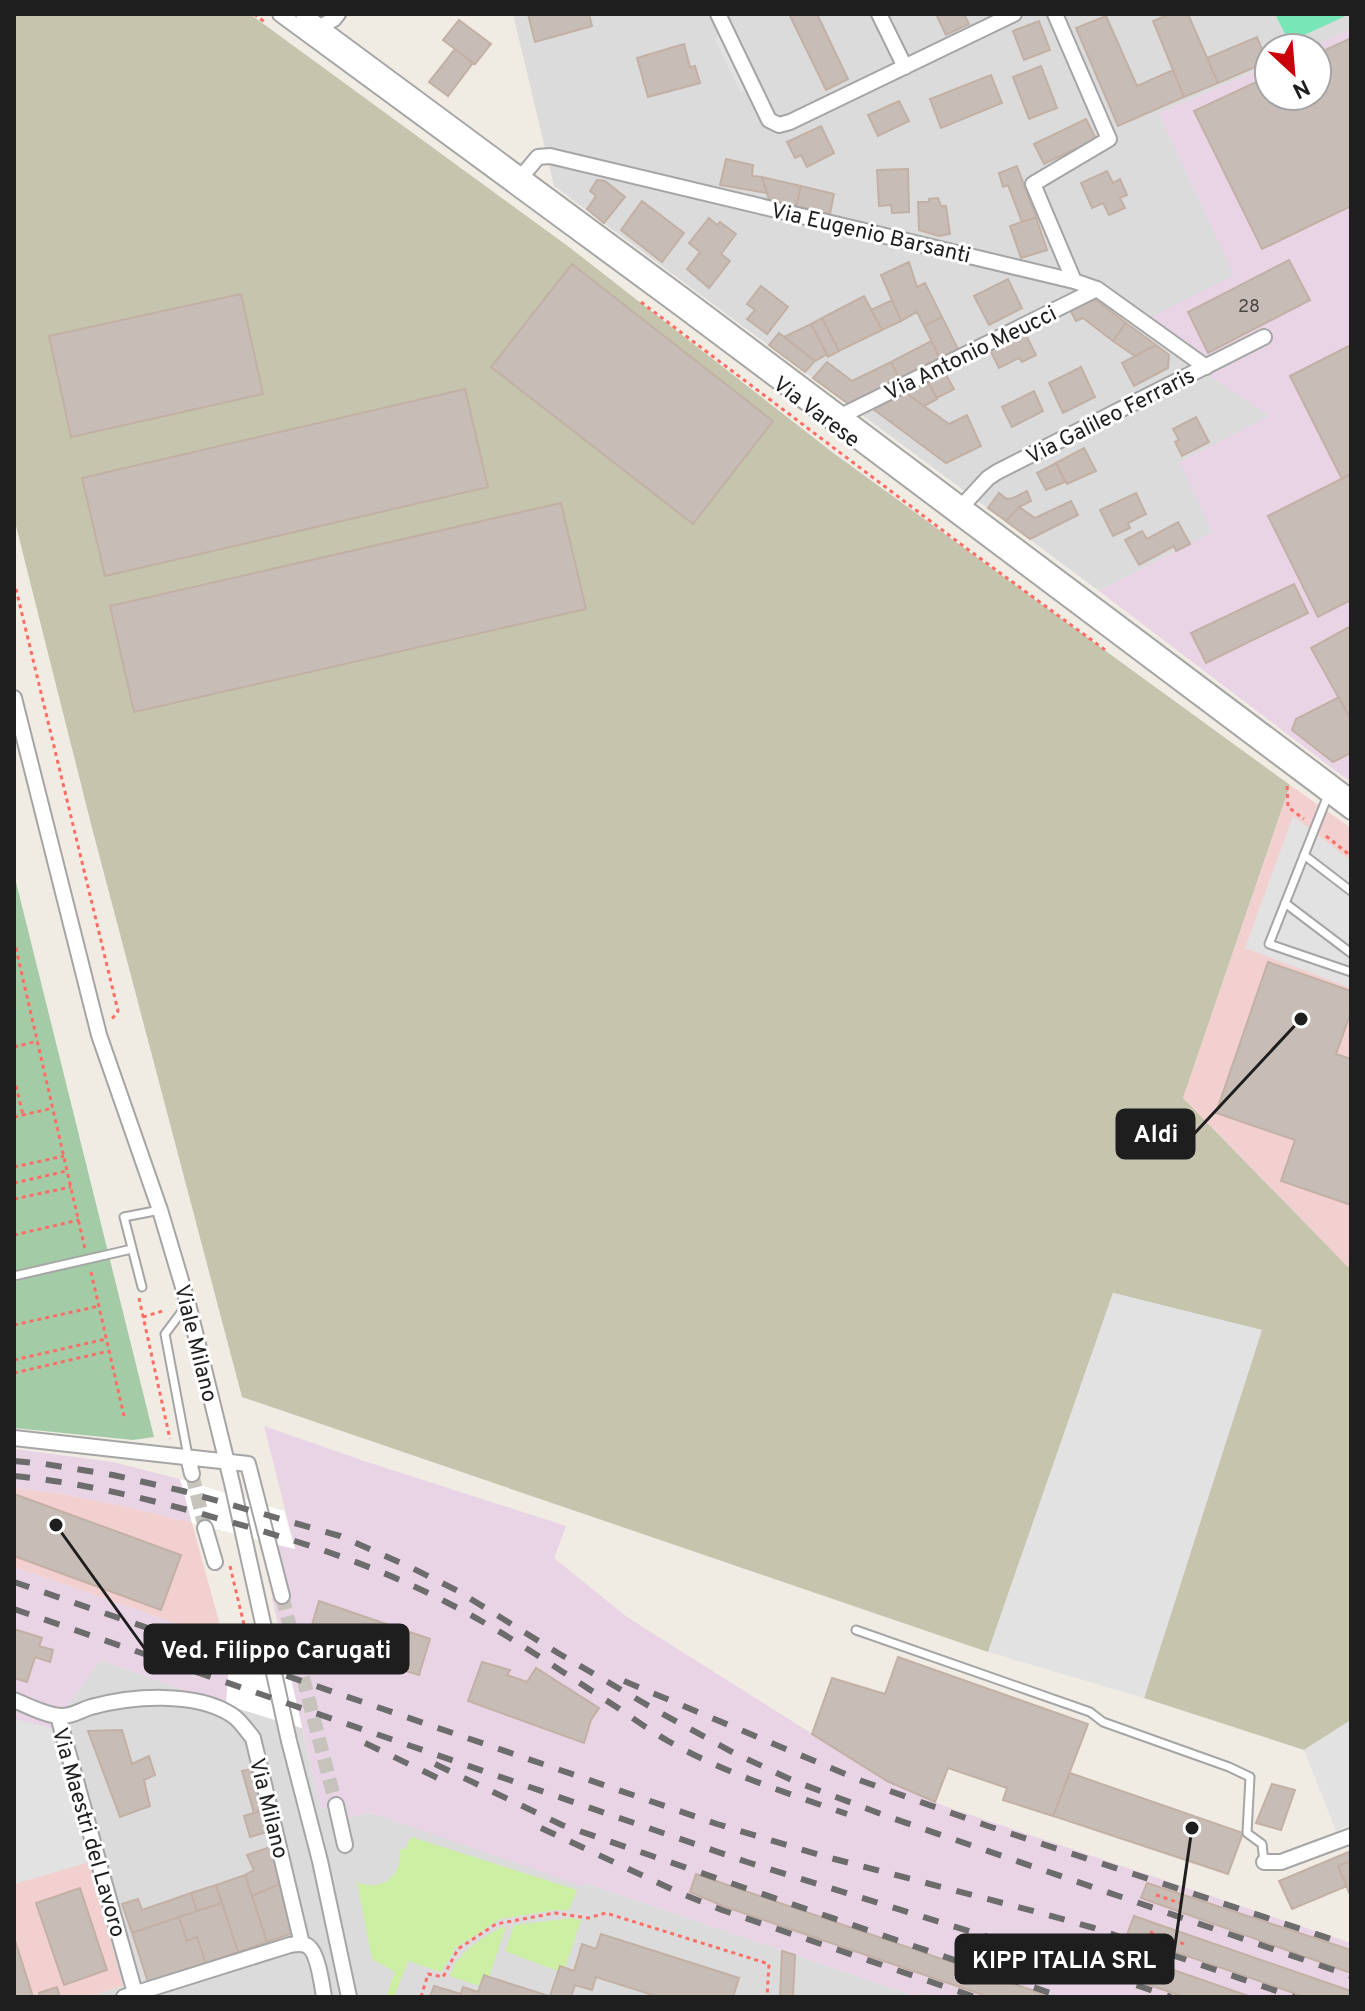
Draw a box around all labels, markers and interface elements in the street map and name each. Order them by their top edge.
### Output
north arrow [1253,32,1333,112]
text: N [1288,72,1314,103]
street label: Via Eugenio Barsanti [768,198,973,271]
house number: 28 [1238,296,1260,319]
street label: Via Antonio Meucci [881,301,1062,408]
street label: Via Galileo Ferraris [1022,363,1200,471]
street label: Via Varese [767,372,864,454]
callout: Aldi [1117,1110,1194,1158]
text: Aldi [1134,1121,1178,1151]
street label: Viale Milano [167,1282,222,1405]
callout: Ved. Filippo Carugati [145,1625,408,1673]
text: Ved. Filippo Carugati [161,1637,391,1667]
street label: Via Maestri del Lavoro [45,1725,130,1940]
street label: Via Milano [242,1756,293,1862]
callout: KIPP ITALIA SRL [956,1935,1173,1983]
text: KIPP ITALIA SRL [972,1947,1156,1977]

